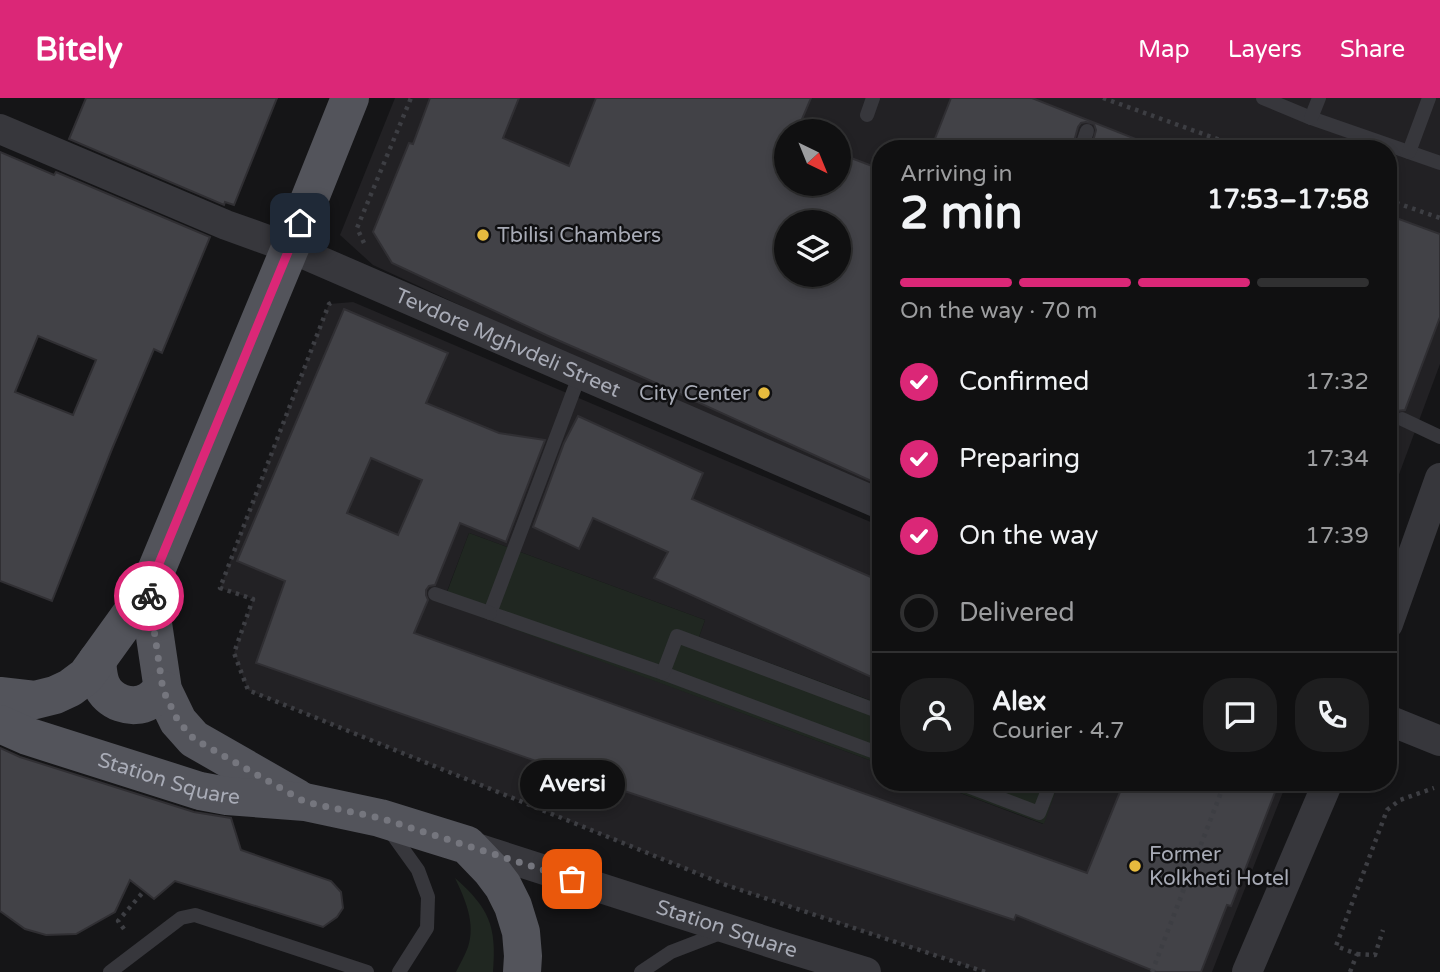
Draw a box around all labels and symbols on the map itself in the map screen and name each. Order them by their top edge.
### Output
north arrow [774,119,850,196]
pin [270,193,330,253]
place label: Tbilisi Chambers [497,223,661,248]
marker: Tbilisi Chambers [475,227,491,243]
street label: Tevdore Mghvdeli Street [391,283,624,402]
place label: City Center [639,381,750,406]
marker: City Center [756,385,772,401]
courier [114,561,184,631]
street label: Station Square [95,747,241,809]
callout: Aversi [520,760,624,809]
place label: Former Kolkheti Hotel [1149,842,1289,891]
pin [542,849,602,909]
marker: Former Kolkheti Hotel [1127,858,1143,874]
street label: Station Square [653,894,801,963]

